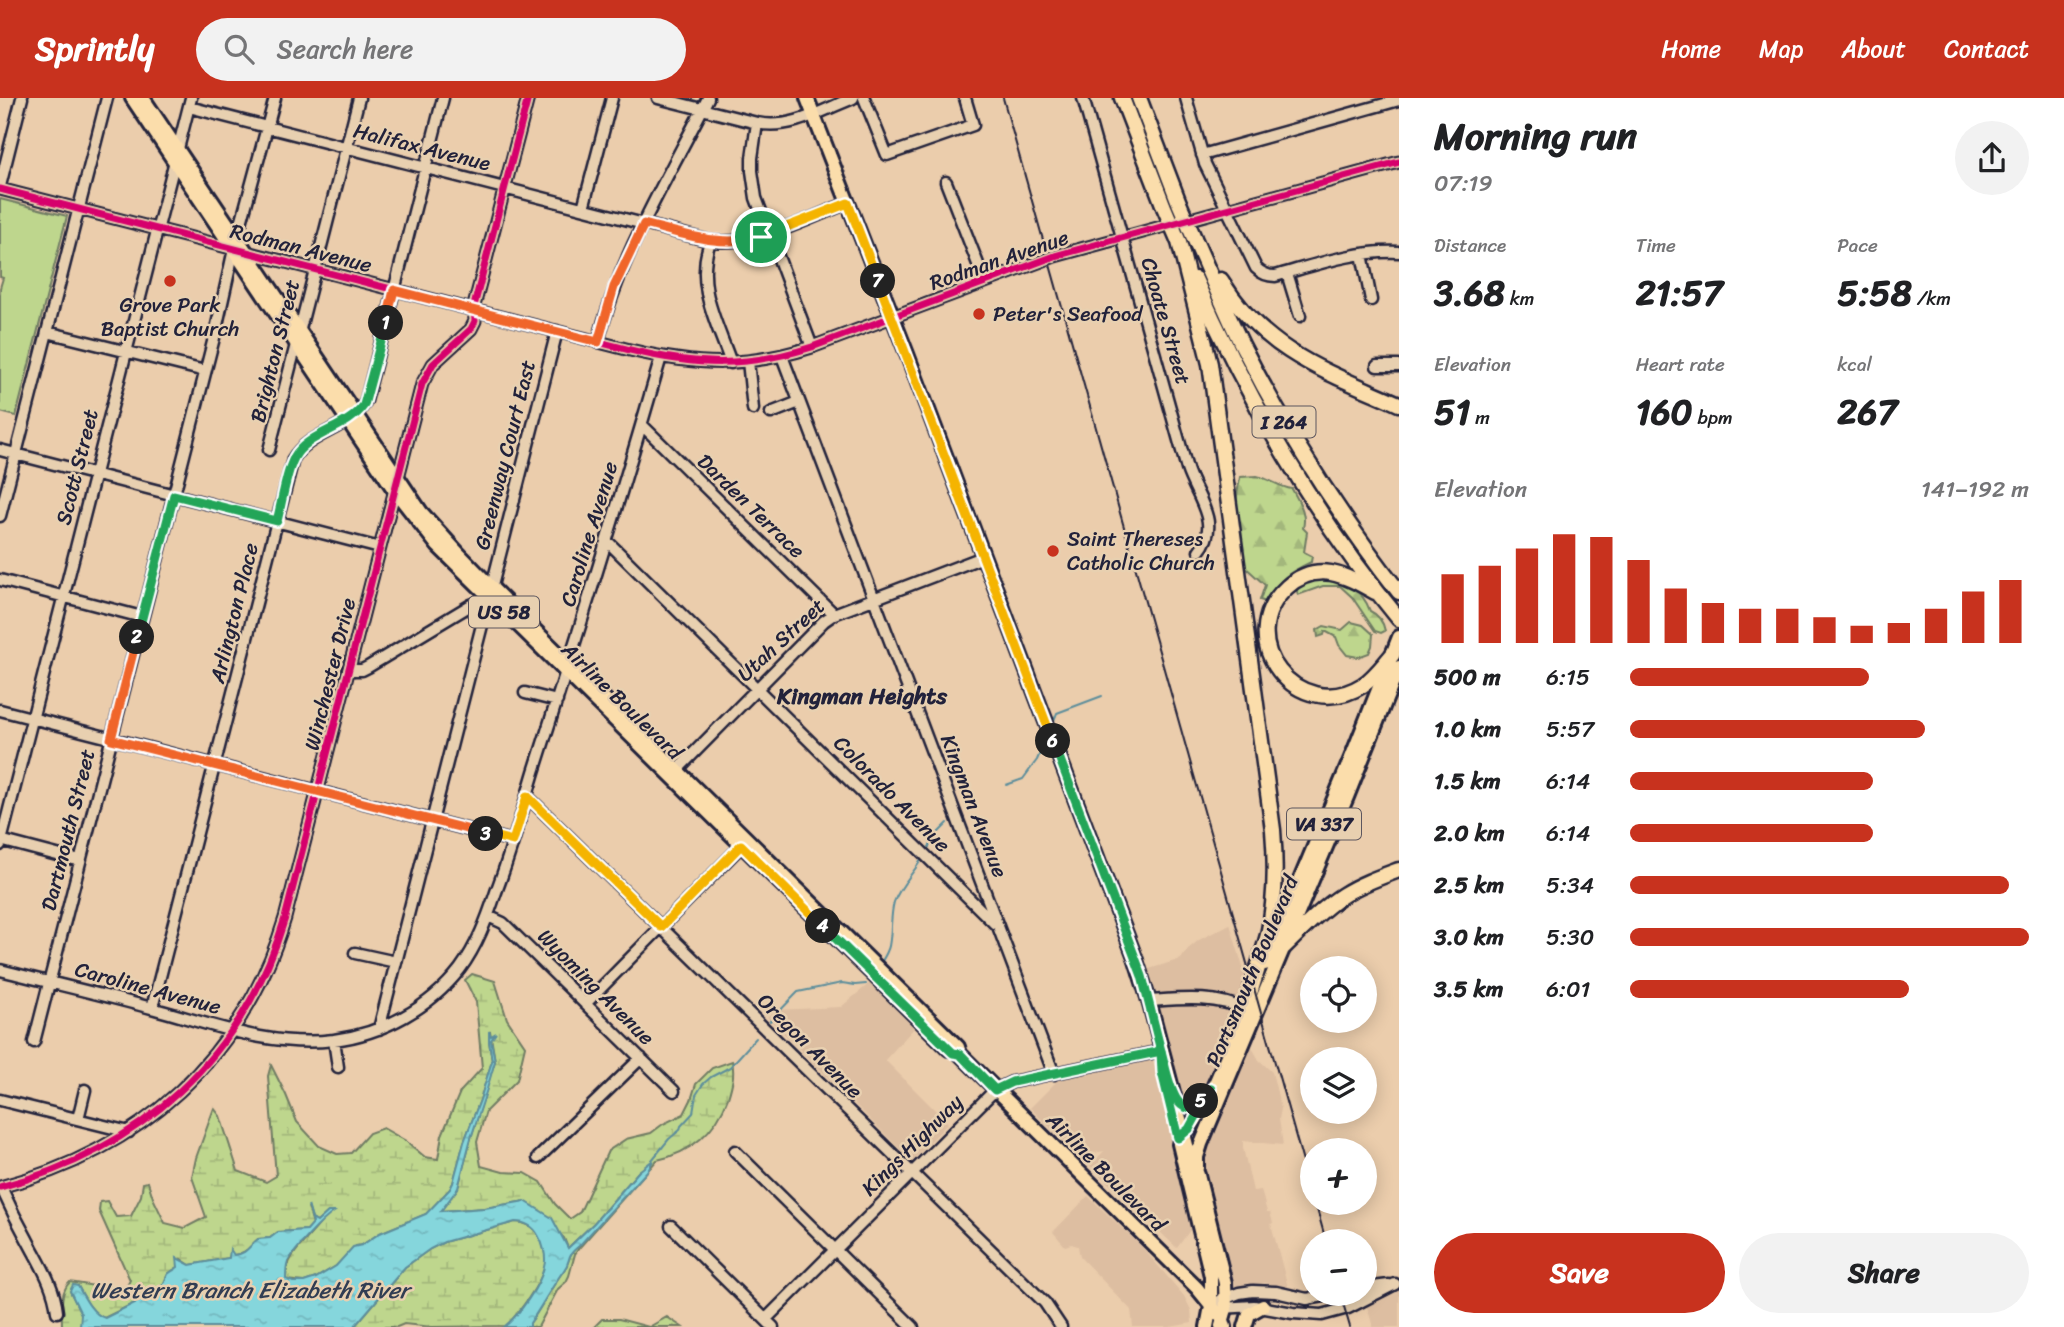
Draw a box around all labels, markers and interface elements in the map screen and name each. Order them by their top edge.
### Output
search box [196,18,686,81]
text: Sprintly [35,20,154,78]
text: Search here [276,26,413,72]
text: Home [1661,28,1721,70]
text: Map [1759,28,1803,70]
text: About [1841,28,1906,70]
text: Contact [1944,28,2029,70]
icon: search [220,30,258,68]
text: Morning run [1434,103,1637,170]
street label: Halifax Avenue [349,112,495,182]
button: share [1955,121,2029,195]
text: 07:19 [1434,163,1493,204]
pin [731,207,791,267]
street label: Rodman Avenue [226,212,376,284]
icon: arrive [742,218,780,256]
street label: Rodman Avenue [924,218,1074,302]
text: Distance [1434,229,1506,262]
text: Time [1636,229,1676,262]
text: Pace [1837,229,1878,262]
street label: Choate Street [1130,253,1202,389]
text: 3.68 [1434,262,1505,324]
text: 21:57 [1636,262,1723,324]
text: 5:58 [1837,262,1912,324]
pin: 7 [860,264,896,298]
text: 7 [872,264,883,297]
marker: Grove Park Baptist Church [162,273,178,289]
street label: Brighton Street [239,275,311,427]
text: km [1505,282,1534,315]
text: /km [1912,282,1951,315]
place label: Grove Park Baptist Church [101,286,239,348]
place label: Peter's Seafood [993,295,1144,333]
pin: 1 [368,306,404,341]
text: 1 [381,306,390,339]
marker: Peter's Seafood [971,306,987,322]
text: Elevation [1434,348,1511,381]
text: Heart rate [1636,348,1725,381]
text: kcal [1837,348,1872,381]
street label: Greenway Court East [463,356,547,554]
text: 51 [1434,381,1470,443]
text: 160 [1636,381,1693,443]
text: 267 [1837,381,1897,443]
text: m [1470,401,1490,434]
text: bpm [1693,401,1733,434]
street label: Scott Street [44,405,110,529]
road number: I 264 [1252,406,1316,438]
street label: Darden Terrace [688,444,814,568]
street label: Caroline Avenue [549,456,629,611]
text: Elevation [1434,469,1527,510]
text: 141–192 m [1921,469,2029,510]
place label: Saint Thereses Catholic Church [1067,520,1215,582]
street label: Arlington Place [198,539,270,688]
marker: Saint Thereses Catholic Church [1045,543,1061,559]
street label: Utah Street [728,588,834,692]
street label: Winchester Drive [293,593,367,754]
road number: US 58 [469,597,539,628]
pin: 2 [120,620,154,654]
text: 2 [131,620,142,653]
street label: Airline Boulevard [551,632,693,771]
text: 500 m [1434,657,1501,698]
text: 6:15 [1546,657,1590,698]
district label: Kingman Heights [776,676,947,717]
text: 1.0 km [1434,709,1501,750]
text: 5:57 [1546,709,1594,750]
pin: 6 [1036,724,1070,758]
text: 6 [1047,724,1058,757]
street label: Colorado Avenue [824,726,960,862]
street label: Kingman Avenue [929,729,1019,884]
street label: Dartmouth Street [30,745,106,915]
text: 1.5 km [1434,761,1501,802]
text: 6:14 [1546,761,1590,802]
road number: VA 337 [1287,808,1361,839]
text: 2.0 km [1434,813,1505,854]
text: 6:14 [1546,813,1590,854]
pin: 3 [468,816,504,852]
text: 3 [480,817,491,850]
text: 2.5 km [1434,865,1504,906]
text: 5:34 [1546,865,1594,906]
street label: Portsmouth Boulevard [1195,868,1310,1073]
pin: 4 [806,908,840,944]
text: 4 [817,909,828,942]
text: 3.0 km [1434,917,1504,958]
text: 5:30 [1546,917,1594,958]
street label: Wyoming Avenue [528,919,664,1055]
street label: Caroline Avenue [71,950,226,1026]
map controls [1300,956,1377,1306]
button: locate [1300,956,1377,1033]
text: 3.5 km [1434,969,1503,1010]
text: 6:01 [1546,969,1590,1010]
street label: Oregon Avenue [748,984,872,1108]
button: layers [1300,1047,1377,1124]
pin: 5 [1184,1084,1218,1118]
text: 5 [1195,1084,1206,1117]
street label: Kings Highway [852,1085,972,1205]
street label: Airline Boulevard [1036,1102,1177,1243]
button: + [1300,1138,1377,1215]
button: − [1300,1229,1377,1306]
button: Save [1434,1233,1725,1313]
button: Share [1739,1233,2029,1313]
water label: Western Branch Elizabeth River [91,1270,413,1311]

